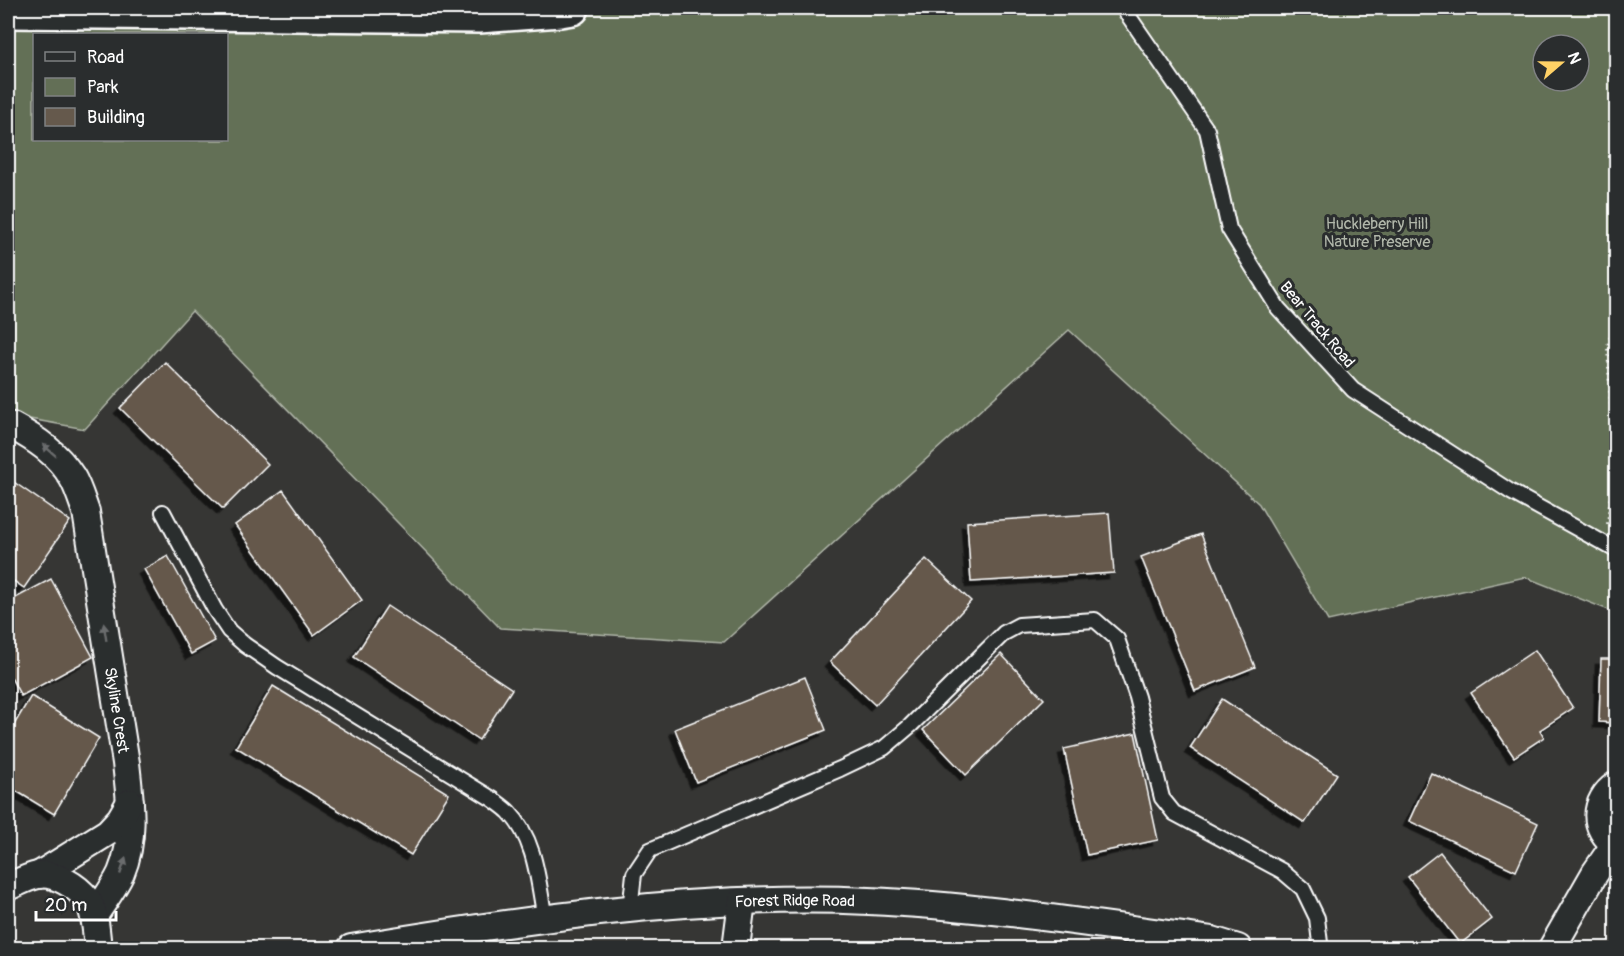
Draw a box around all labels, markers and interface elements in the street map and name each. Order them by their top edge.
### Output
legend [33,33,228,141]
north arrow [1531,33,1591,93]
text: Road [87,46,124,69]
text: N [1563,50,1585,67]
text: Park [87,76,119,99]
text: Building [87,106,145,129]
park label: Huckleberry Hill Nature Preserve [1324,214,1430,252]
street label: Bear Track Road [1275,277,1359,372]
one-way arrow [42,444,57,457]
one-way arrow [101,622,110,641]
street label: Skyline Crest [100,666,133,755]
one-way arrow [118,857,128,875]
scale bar [36,884,116,922]
street label: Forest Ridge Road [734,891,855,912]
text: 20 m [45,894,87,917]

